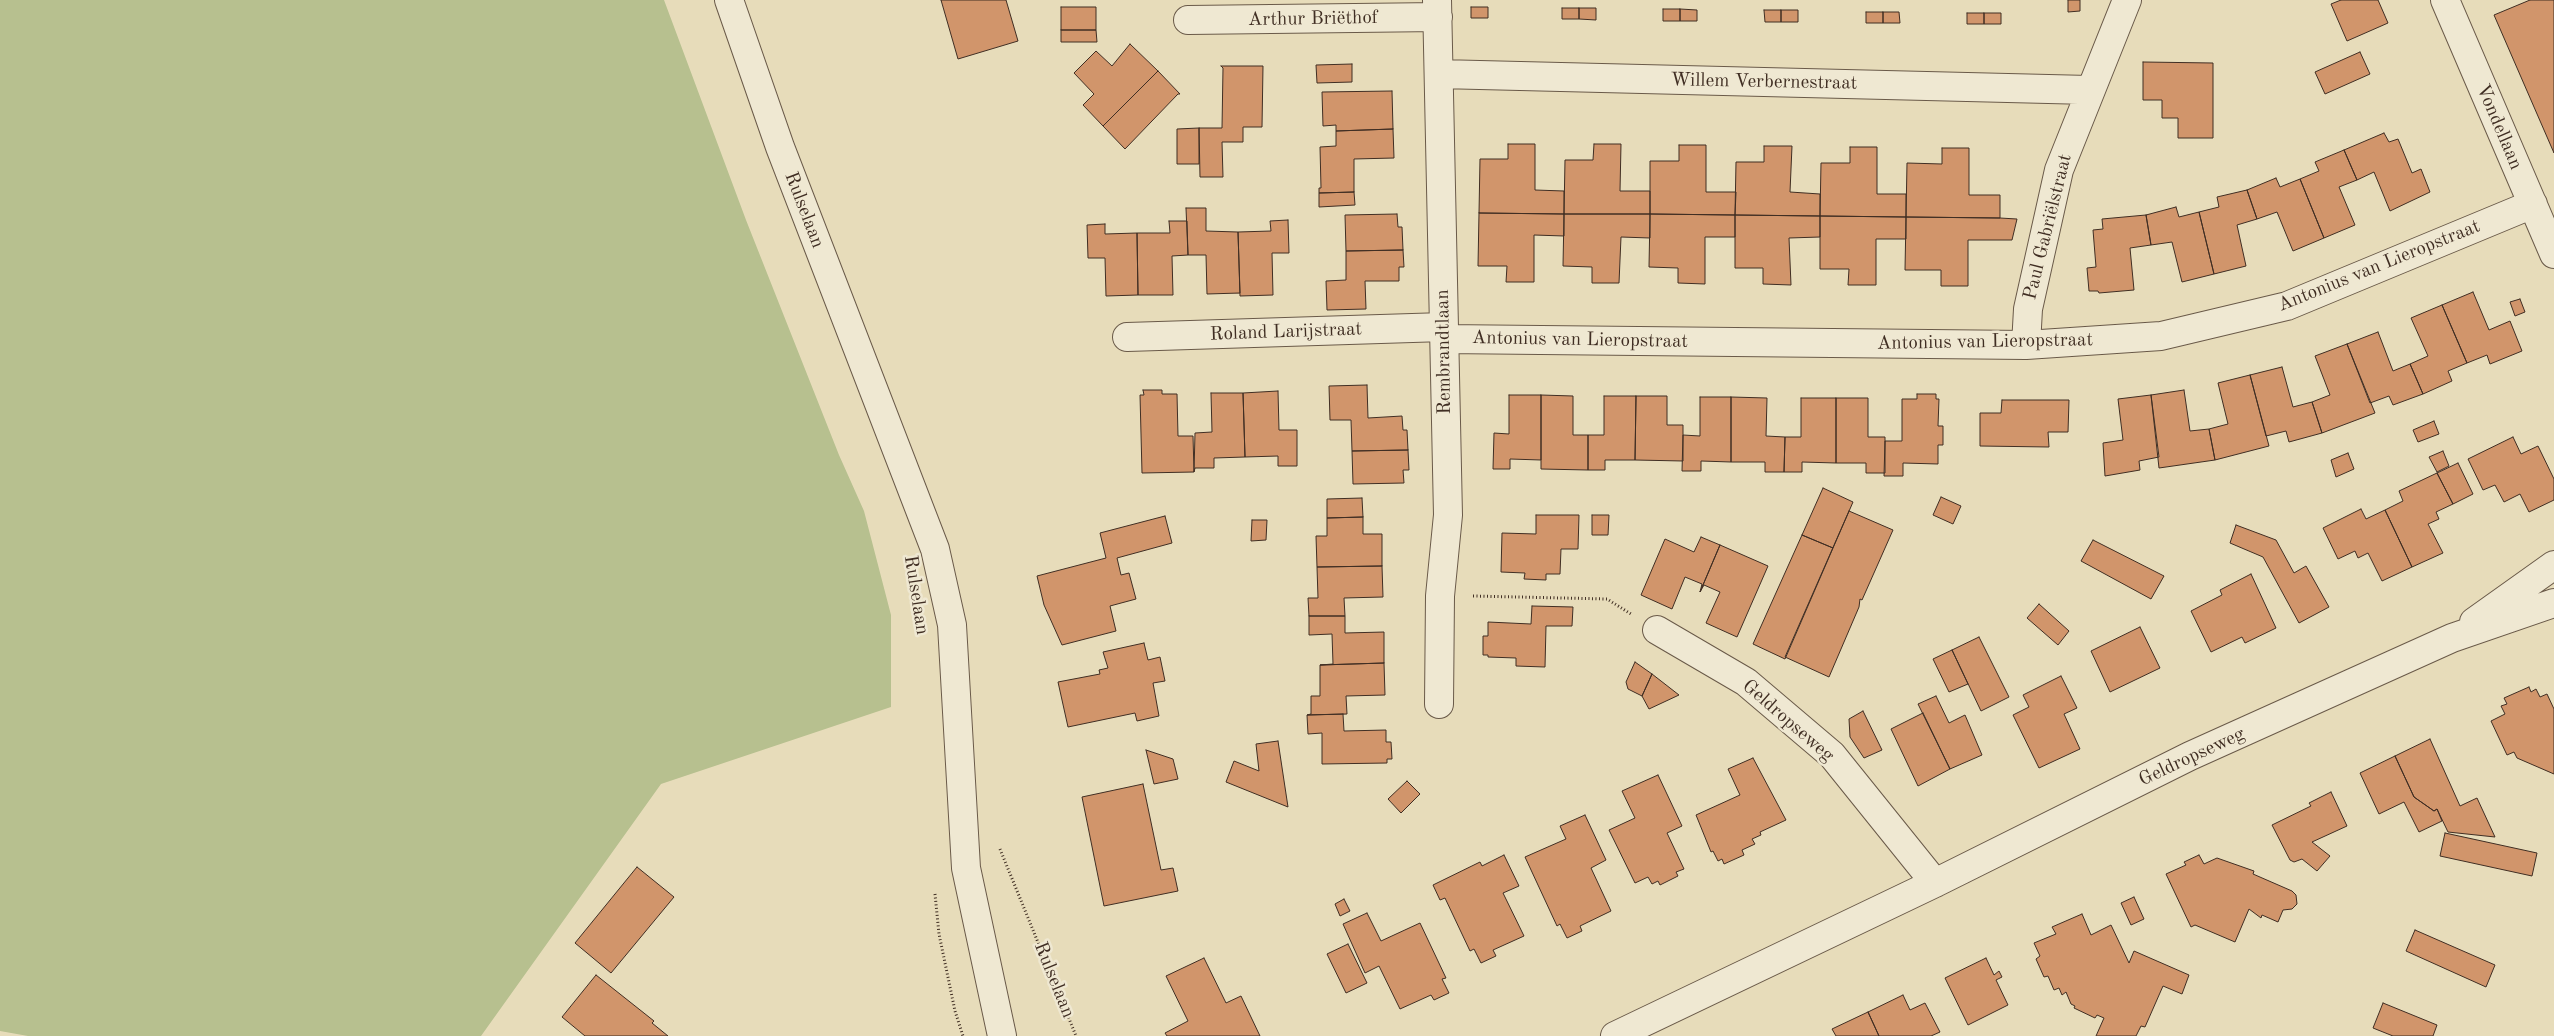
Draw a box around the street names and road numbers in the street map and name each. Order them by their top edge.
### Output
street label: Arthur Briëthof [1248,6,1378,32]
street label: Willem Verbernestraat [1670,69,1858,95]
street label: Vondellaan [2471,81,2527,173]
street label: Paul Gabriëlstraat [2019,152,2077,302]
street label: Rulselaan [779,169,829,251]
street label: Antonius van Lieropstraat [2275,215,2483,317]
street label: Rembrandtlaan [1432,289,1456,415]
street label: Roland Larijstraat [1210,318,1362,346]
street label: Antonius van Lieropstraat [1472,327,1688,353]
street label: Antonius van Lieropstraat [1877,329,2093,355]
street label: Rulselaan [898,554,934,636]
street label: Geldropseweg [1737,675,1839,767]
street label: Geldropseweg [2135,723,2249,791]
street label: Rulselaan [1028,939,1080,1021]

